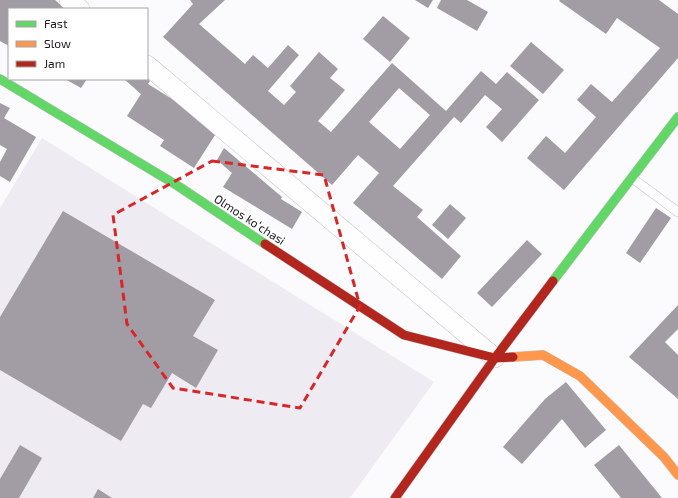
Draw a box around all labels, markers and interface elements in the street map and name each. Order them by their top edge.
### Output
legend [8,8,148,80]
text: Fast [44,16,68,30]
text: Slow [44,36,71,50]
text: Jam [44,56,65,70]
street label: Olmos koʻchasi [212,191,288,247]

